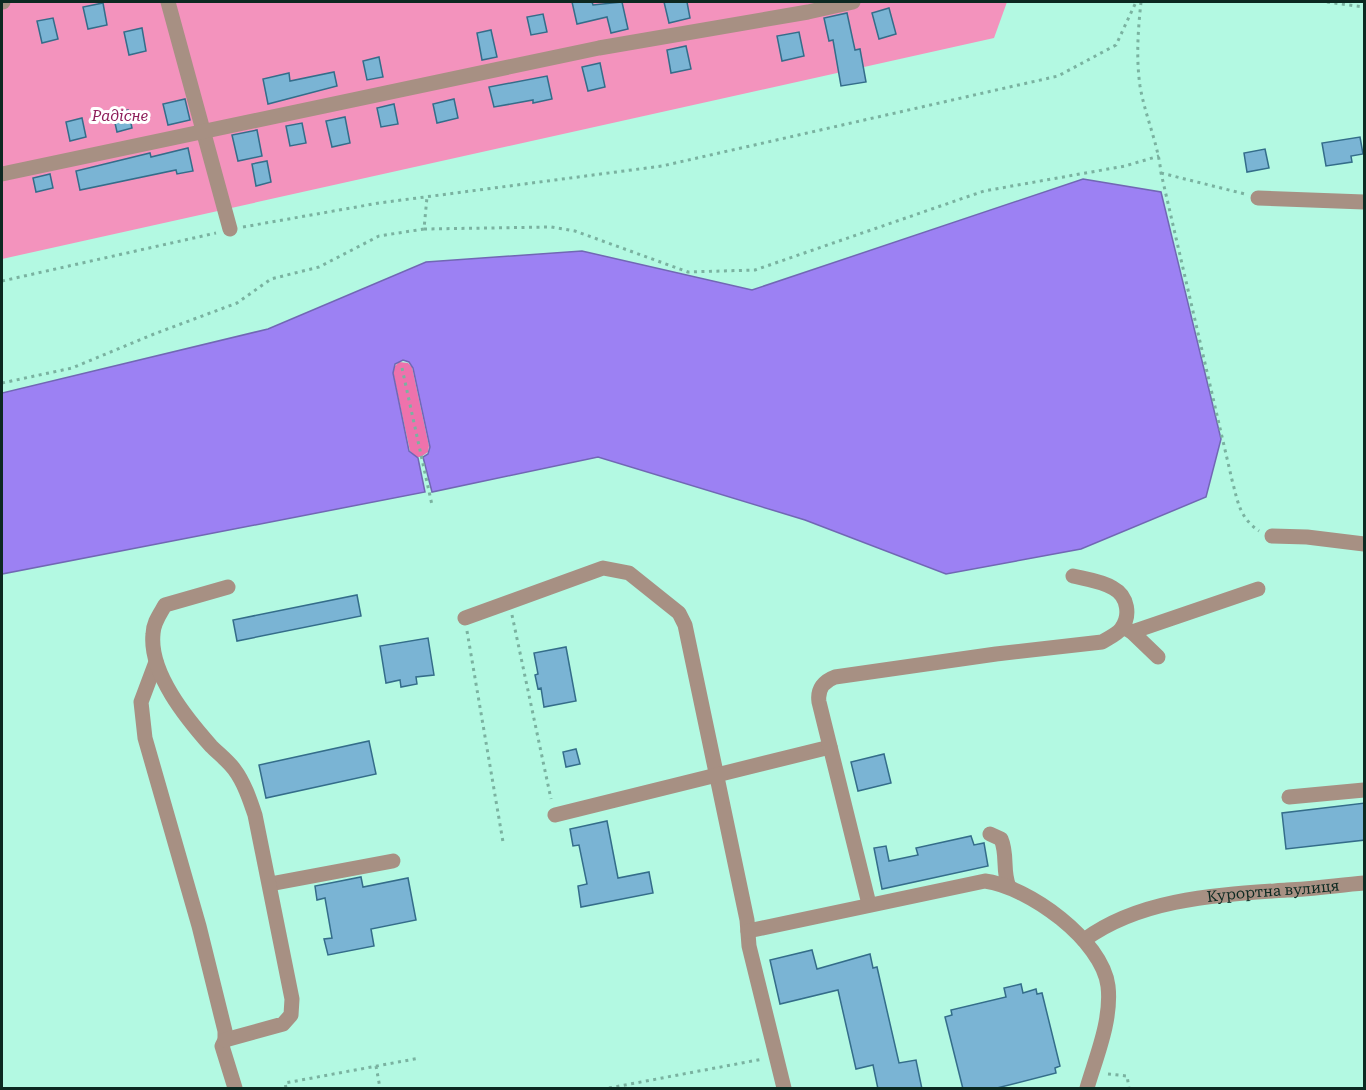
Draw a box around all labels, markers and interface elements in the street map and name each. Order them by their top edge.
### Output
park label: Радісне [91,107,149,125]
street label: Курортна вулиця [1206,876,1340,906]

